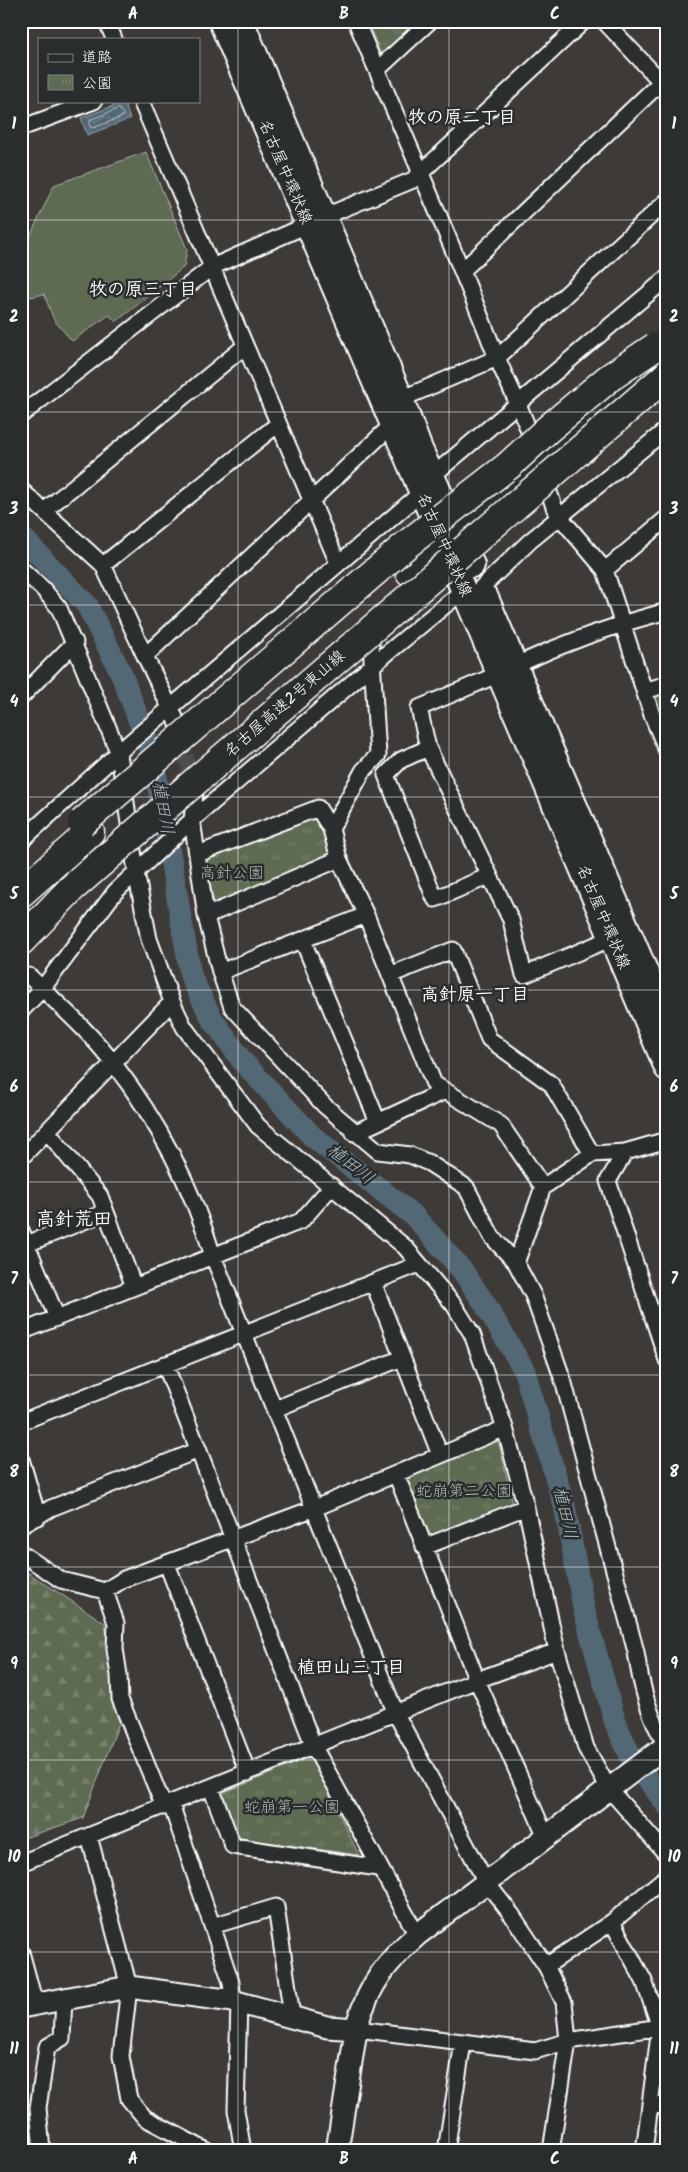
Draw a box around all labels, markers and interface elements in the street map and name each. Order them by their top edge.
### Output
text: A [128,2,138,27]
text: B [339,2,349,27]
text: C [550,2,560,27]
legend [38,38,200,102]
text: 道路 [82,46,112,70]
text: 公園 [82,72,112,96]
district label: 牧の原二丁目 [408,104,516,133]
text: 1 [12,112,17,137]
text: 1 [672,112,677,137]
street label: 名古屋中環状線 [252,116,318,228]
district label: 牧の原三丁目 [89,276,197,305]
text: 2 [9,305,19,330]
text: 2 [669,305,679,330]
street label: 名古屋中環状線 [410,489,478,601]
text: 3 [9,497,19,522]
text: 3 [669,497,679,522]
street label: 名古屋高速2号東山線 [219,644,351,764]
text: 4 [10,690,19,715]
text: 4 [670,690,679,715]
water label: 植田川 [143,779,181,837]
park label: 高針公園 [200,861,264,886]
street label: 名古屋中環状線 [570,861,636,973]
text: 5 [9,882,20,907]
text: 5 [669,882,680,907]
district label: 高針原一丁目 [421,981,529,1010]
text: 6 [10,1075,19,1100]
text: 6 [670,1075,679,1100]
water label: 植田川 [320,1137,380,1193]
district label: 高針荒田 [36,1205,112,1235]
text: 7 [10,1267,18,1292]
text: 7 [670,1267,678,1292]
text: 8 [9,1460,19,1485]
text: 8 [669,1460,679,1485]
park label: 蛇崩第二公園 [416,1479,512,1504]
water label: 植田川 [544,1483,584,1543]
text: 9 [10,1652,18,1677]
text: 9 [670,1652,678,1677]
district label: 植田山三丁目 [297,1654,405,1683]
park label: 蛇崩第一公園 [244,1795,340,1820]
text: 10 [7,1845,21,1870]
text: 10 [667,1845,681,1870]
text: 11 [9,2037,19,2062]
text: 11 [669,2037,679,2062]
text: A [128,2147,138,2172]
text: B [339,2147,349,2172]
text: C [550,2147,560,2172]

